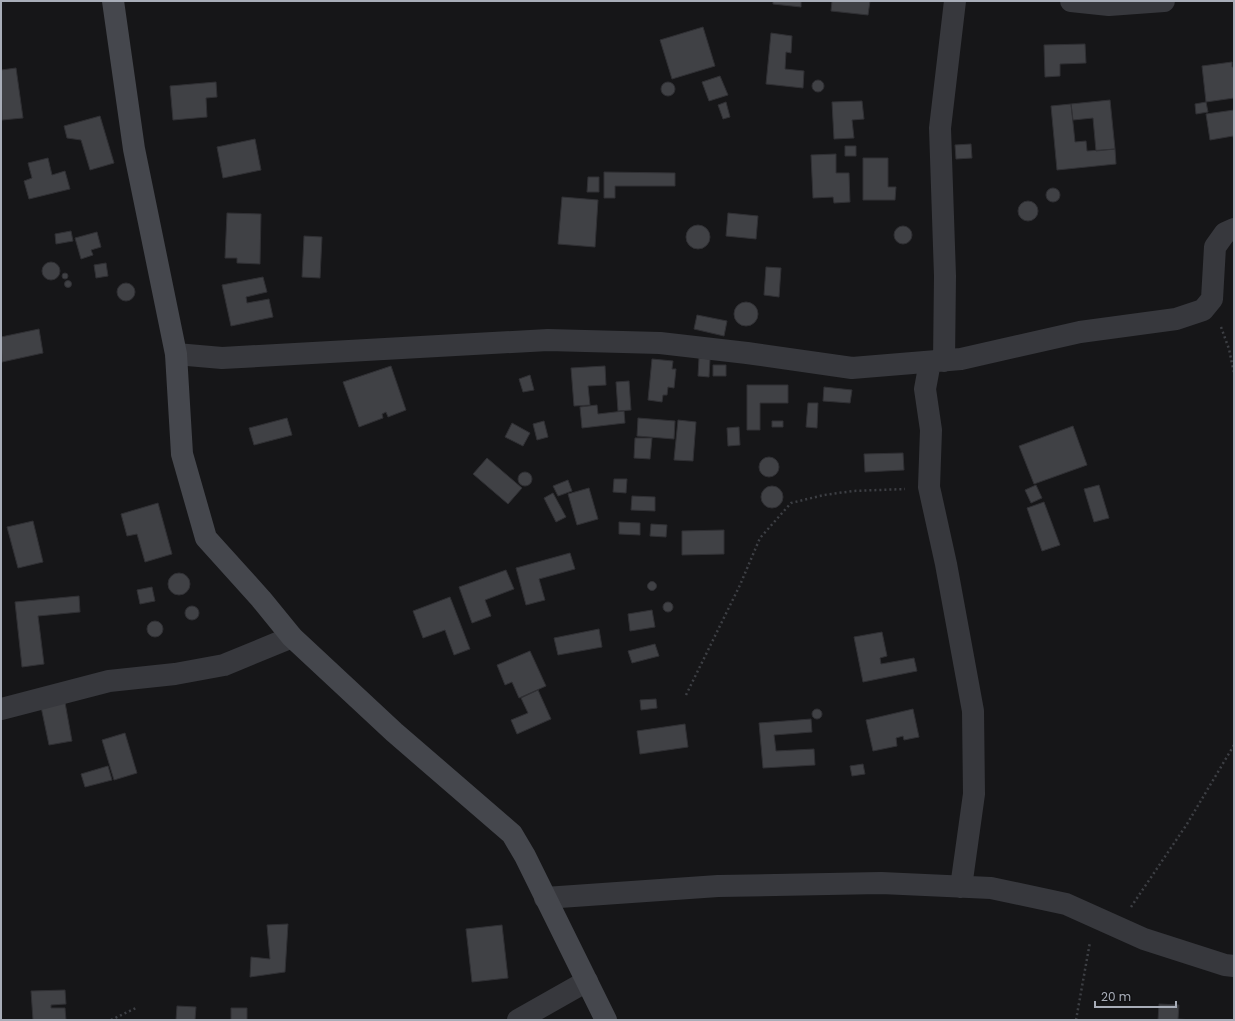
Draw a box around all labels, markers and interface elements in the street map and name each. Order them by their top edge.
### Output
scale bar [1095,983,1176,1009]
text: 20 m [1101,988,1131,1005]

